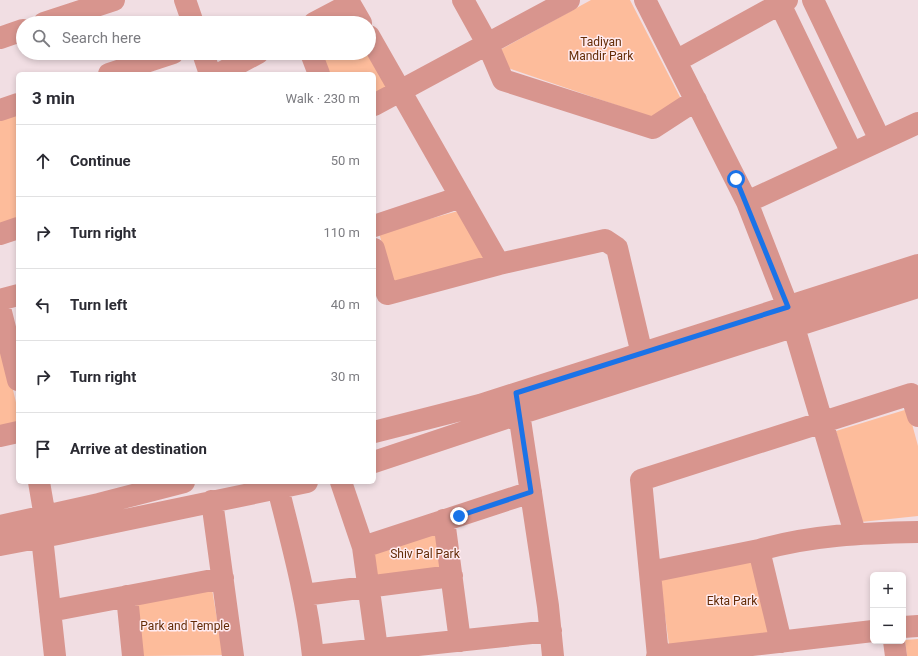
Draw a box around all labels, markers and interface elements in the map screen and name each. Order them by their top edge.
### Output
search box [16,16,376,60]
icon: search [30,27,52,49]
text: Search here [62,29,141,47]
park label: Tadiyan Mandir Park [569,35,634,63]
text: 3 min [32,88,75,108]
text: Walk · 230 m [285,91,360,106]
icon: ahead [32,150,54,172]
text: Continue [70,152,131,170]
text: 50 m [331,153,360,168]
route start [727,170,745,188]
icon: right [32,222,54,244]
text: Turn right [70,224,136,242]
text: 110 m [323,225,360,240]
icon: left [32,294,54,316]
text: Turn left [70,296,127,314]
text: 40 m [331,297,360,312]
icon: right [32,366,54,388]
text: Turn right [70,368,136,386]
text: 30 m [331,369,360,384]
icon: arrive [32,438,54,460]
text: Arrive at destination [70,440,207,458]
route end [450,507,468,525]
park label: Shiv Pal Park [390,547,461,561]
map controls [870,572,906,644]
button: + [870,572,906,608]
park label: Ekta Park [707,594,758,608]
button: − [870,608,906,644]
park label: Park and Temple [140,619,230,633]

